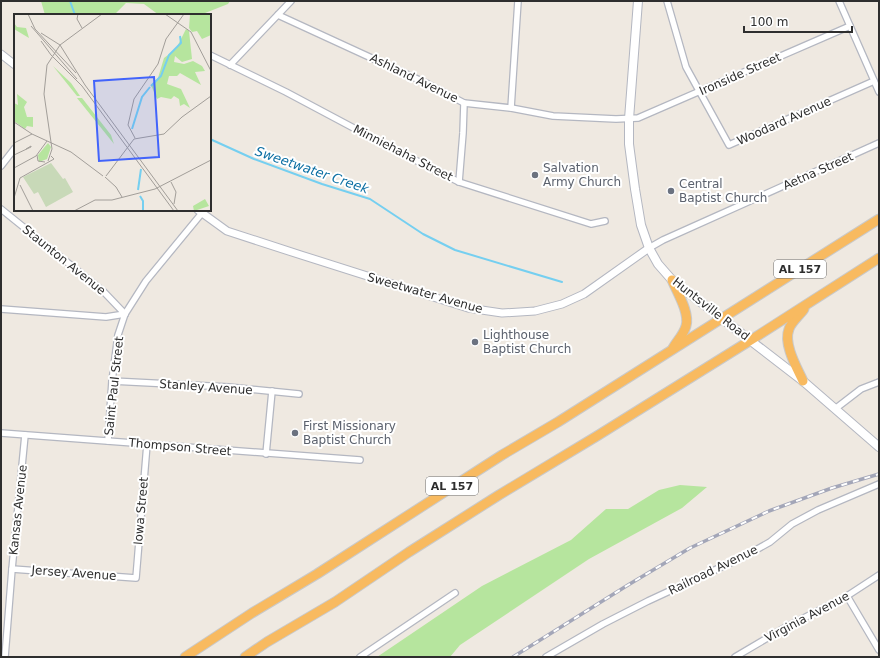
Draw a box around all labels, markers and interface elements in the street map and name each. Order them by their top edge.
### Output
scale bar [744,8,852,34]
inset map [14,14,211,211]
text: 100 m [750,15,788,29]
street label: Ironside Street [697,50,783,98]
street label: Ashland Avenue [368,51,460,105]
street label: Woodard Avenue [735,94,833,148]
street label: Minniehaha Street [351,122,455,184]
water label: Sweetwater Creek [253,144,371,197]
street label: Aetna Street [781,149,856,193]
place label: Salvation Army Church [543,161,621,189]
marker: Salvation Army Church [530,170,540,180]
place label: Central Baptist Church [679,177,767,205]
marker: Central Baptist Church [666,186,676,196]
street label: Staunton Avenue [20,222,108,298]
road number: AL 157 [774,260,826,278]
street label: Sweetwater Avenue [366,270,484,316]
street label: Huntsville Road [670,275,752,343]
place label: Lighthouse Baptist Church [483,328,571,356]
street label: Saint Paul Street [102,335,126,436]
marker: Lighthouse Baptist Church [470,337,480,347]
street label: Stanley Avenue [159,377,253,397]
place label: First Missionary Baptist Church [303,419,396,447]
marker: First Missionary Baptist Church [290,428,300,438]
street label: Thompson Street [127,435,232,458]
street label: Kansas Avenue [6,464,30,556]
street label: Iowa Street [131,476,151,546]
road number: AL 157 [426,477,478,495]
street label: Railroad Avenue [666,542,760,598]
street label: Jersey Avenue [30,563,117,583]
street label: Virginia Avenue [762,589,852,645]

